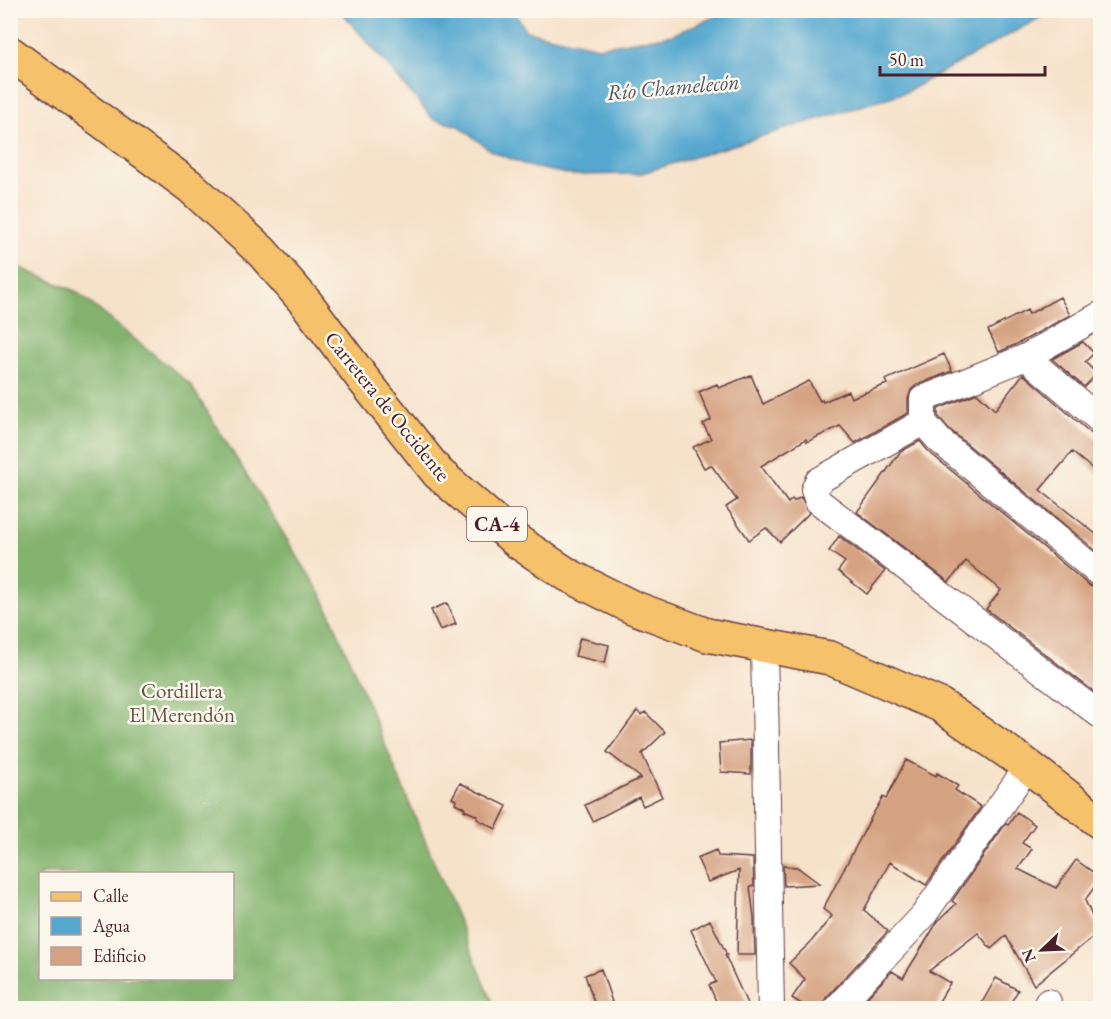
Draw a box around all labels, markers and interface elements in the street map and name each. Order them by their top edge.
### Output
scale bar [880,39,1045,77]
text: 50 m [889,48,924,71]
water label: Río Chamelecón [605,67,741,107]
street label: Carretera de Occidente [319,325,457,487]
road number: CA-4 [467,507,527,541]
park label: Cordillera El Merendón [129,677,235,728]
legend [39,872,234,980]
text: Calle [93,884,129,907]
text: Agua [92,914,131,937]
north arrow [1012,920,1072,980]
text: Edificio [93,944,146,967]
text: N [1016,946,1041,966]

